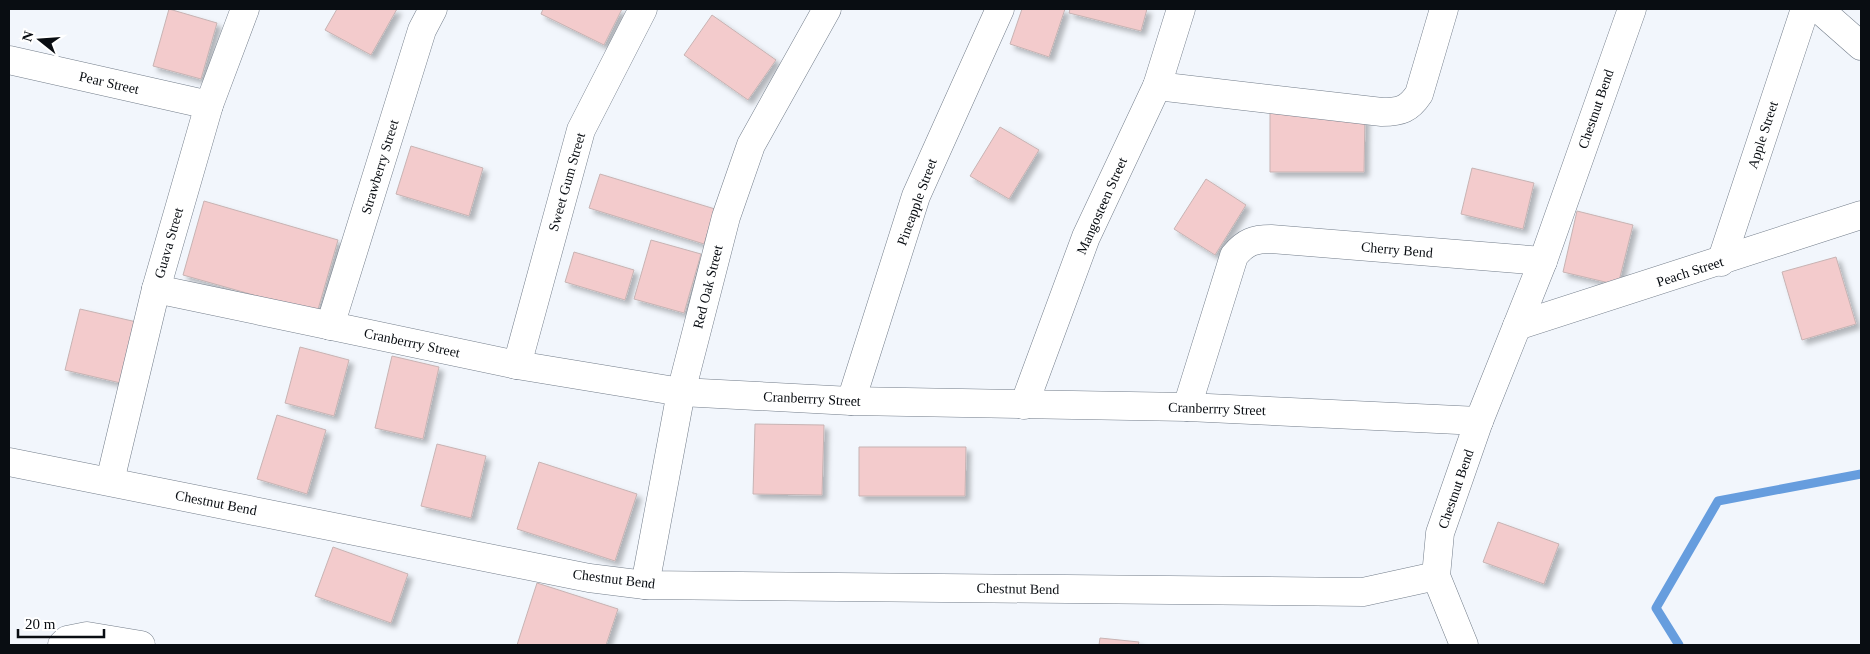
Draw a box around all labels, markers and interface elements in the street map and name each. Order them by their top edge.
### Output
north arrow [15,15,65,65]
text: N [19,29,37,43]
street label: Chestnut Bend [1575,67,1617,151]
street label: Pear Street [78,69,141,97]
street label: Apple Street [1745,99,1781,171]
street label: Strawberry Street [358,118,402,216]
street label: Sweet Gum Street [546,131,588,233]
street label: Mangosteen Street [1074,155,1130,257]
street label: Pineapple Street [894,156,940,247]
street label: Guava Street [152,206,186,280]
street label: Cherry Bend [1361,239,1433,261]
street label: Red Oak Street [690,244,726,330]
street label: Peach Street [1655,254,1726,290]
street label: Cranberrry Street [363,326,461,361]
street label: Cranberrry Street [763,389,861,409]
street label: Cranberrry Street [1168,400,1266,418]
street label: Chestnut Bend [1435,447,1477,531]
street label: Chestnut Bend [174,488,258,518]
street label: Chestnut Bend [572,567,656,591]
street label: Chestnut Bend [976,581,1060,597]
scale bar [18,606,104,638]
text: 20 m [25,616,56,632]

